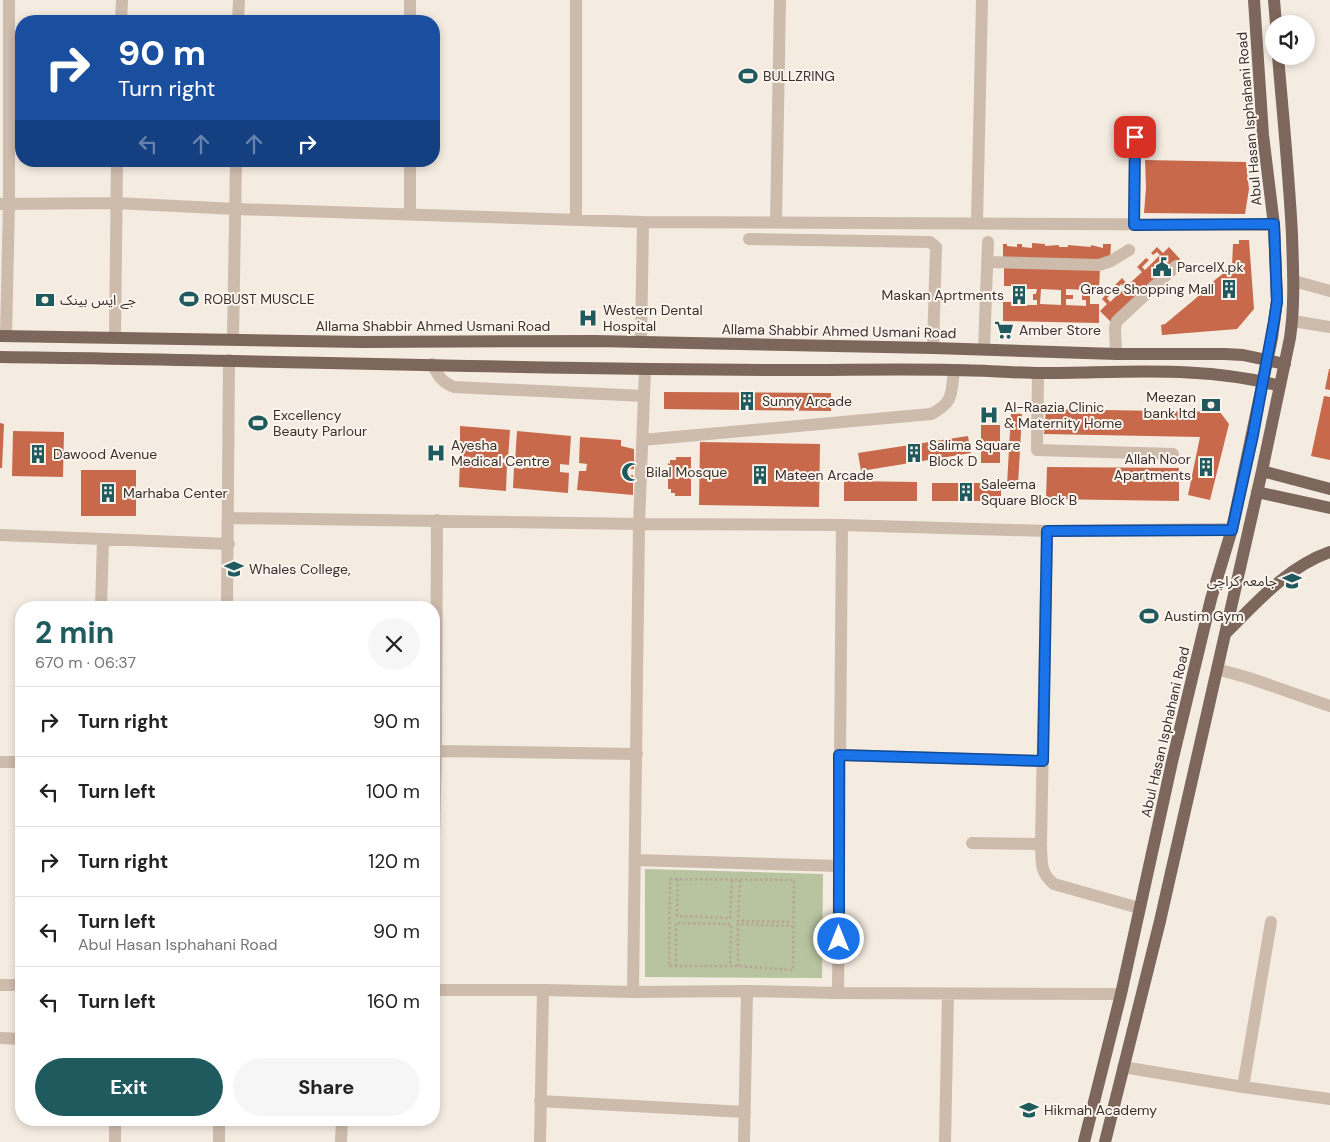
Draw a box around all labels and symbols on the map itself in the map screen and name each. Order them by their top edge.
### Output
street label: Abul Hasan Isphahani Road [1232,31,1266,207]
sports icon: BULLZRING [737,65,759,87]
place label: BULLZRING [763,67,835,85]
pin [1114,116,1156,158]
public building icon: ParcelX.pk [1151,256,1173,278]
place label: ParcelX.pk [1177,258,1243,276]
building icon: Grace Shopping Mall [1218,278,1240,300]
place label: Grace Shopping Mall [1080,280,1214,298]
building icon: Maskan Aprtments [1008,284,1030,306]
place label: Maskan Aprtments [882,286,1004,304]
sports icon: ROBUST MUSCLE [178,288,200,310]
bank icon: جے ایس بینک [34,289,56,311]
place label: ROBUST MUSCLE [204,290,315,308]
place label: جے ایس بینک [60,291,136,309]
place label: Western Dental Hospital [603,301,703,335]
hospital icon: Western Dental Hospital [577,307,599,329]
street label: Allama Shabbir Ahmed Usmani Road [316,317,550,335]
supermarket icon: Amber Store [993,319,1015,341]
street label: Allama Shabbir Ahmed Usmani Road [721,320,957,342]
place label: Amber Store [1019,321,1101,339]
place label: Meezan bank ltd [1144,388,1196,422]
building icon: Sunny Arcade [736,390,758,412]
place label: Sunny Arcade [762,392,852,410]
bank icon: Meezan bank ltd [1200,394,1222,416]
place label: Al-Raazia Clinic & Maternity Home [1004,398,1122,432]
hospital icon: Al-Raazia Clinic & Maternity Home [978,404,1000,426]
place label: Excellency Beauty Parlour [273,406,367,440]
sports icon: Excellency Beauty Parlour [247,412,269,434]
place label: Ayesha Medical Centre [451,436,550,470]
place label: Salima Square Block D [929,436,1020,470]
hospital icon: Ayesha Medical Centre [425,442,447,464]
building icon: Salima Square Block D [903,442,925,464]
building icon: Dawood Avenue [27,443,49,465]
place label: Dawood Avenue [53,445,157,463]
place label: Allah Noor Apartments [1114,450,1191,484]
building icon: Allah Noor Apartments [1195,456,1217,478]
mosque icon: Bilal Mosque [620,461,642,483]
place label: Bilal Mosque [646,463,727,481]
building icon: Mateen Arcade [749,464,771,486]
place label: Mateen Arcade [775,466,874,484]
place label: Saleema Square Block B [981,475,1077,509]
building icon: Saleema Square Block B [955,481,977,503]
building icon: Marhaba Center [97,482,119,504]
place label: Marhaba Center [123,484,228,502]
school or university icon: Whales College, [223,558,245,580]
place label: Whales College, [249,560,351,578]
school or university icon: جامعہ کراچی [1281,570,1303,592]
place label: جامعہ کراچی [1207,572,1277,591]
sports icon: Austim Gym [1138,605,1160,627]
place label: Austim Gym [1164,607,1244,625]
street label: Abul Hasan Isphahani Road [1137,645,1193,819]
position arrow [812,912,864,964]
school or university icon: Hikmah Academy [1018,1099,1040,1121]
place label: Hikmah Academy [1044,1101,1157,1119]

